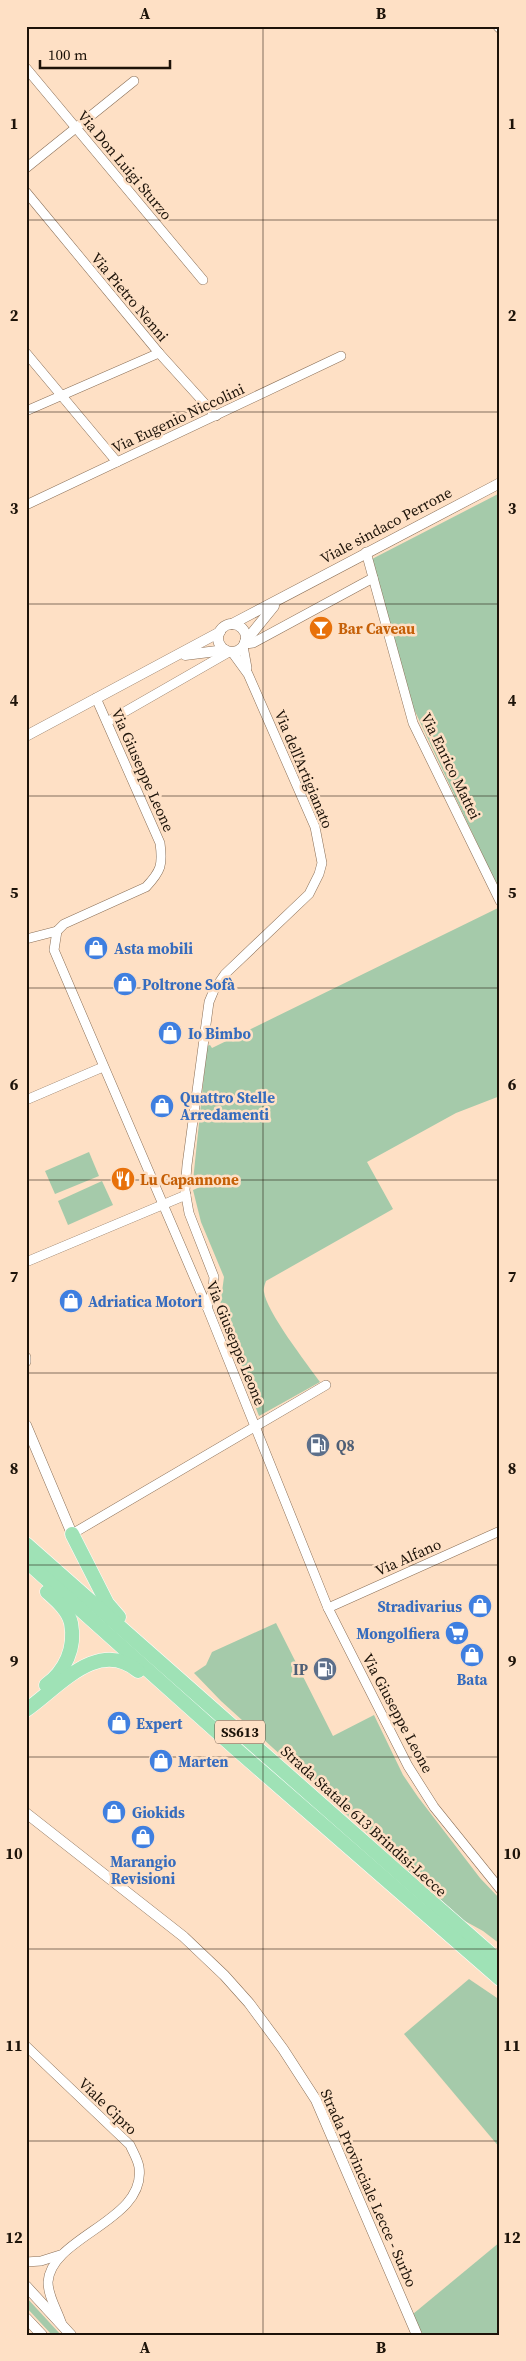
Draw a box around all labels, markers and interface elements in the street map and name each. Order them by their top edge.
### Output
text: A [140,2,151,24]
text: B [376,2,387,24]
scale bar [40,38,170,70]
text: 100 m [48,44,88,65]
street label: Via Don Luigi Sturzo [73,106,177,224]
text: 1 [10,112,18,134]
text: 1 [508,112,516,134]
street label: Via Pietro Nenni [87,248,173,346]
text: 2 [10,304,19,326]
text: 2 [508,304,517,326]
street label: Via Eugenio Niccolini [108,378,248,458]
street label: Viale sindaco Perrone [317,481,456,569]
text: 3 [10,497,19,519]
text: 3 [508,497,517,519]
bar icon: Bar Caveau [308,615,334,641]
place label: Bar Caveau [338,618,415,639]
text: 4 [10,689,19,711]
text: 4 [508,689,517,711]
street label: Via Giuseppe Leone [106,705,180,835]
street label: Via dell'Artigianato [270,706,338,832]
street label: Via Enrico Mattei [416,709,486,823]
text: 5 [10,881,19,903]
text: 5 [508,881,517,903]
shop icon: Asta mobili [83,935,109,961]
place label: Asta mobili [114,938,193,959]
shop icon: Poltrone Sofà [112,971,138,997]
place label: Poltrone Sofà [142,974,236,995]
shop icon: Io Bimbo [157,1020,183,1046]
place label: Io Bimbo [188,1023,251,1044]
text: 6 [10,1073,19,1095]
text: 6 [508,1073,517,1095]
place label: Quattro Stelle Arredamenti [180,1087,275,1125]
shop icon: Quattro Stelle Arredamenti [149,1093,175,1119]
restaurant icon: Lu Capannone [110,1166,136,1192]
place label: Lu Capannone [140,1169,239,1190]
text: 7 [10,1265,19,1287]
text: 7 [508,1265,517,1287]
street label: Via Giuseppe Leone [201,1278,271,1409]
shop icon: Adriatica Motori [58,1288,84,1314]
place label: Adriatica Motori [88,1291,203,1312]
fuel station icon: Q8 [305,1432,331,1458]
place label: Q8 [336,1435,355,1456]
text: 8 [10,1457,18,1479]
text: 8 [508,1457,516,1479]
street label: Via Alfano [372,1533,444,1581]
shop icon: Stradivarius [467,1593,493,1619]
place label: Stradivarius [377,1596,462,1617]
supermarket icon: Mongolfiera [444,1620,470,1646]
place label: Mongolfiera [356,1623,441,1644]
shop icon: Bata [459,1642,485,1668]
street label: Via Giuseppe Leone [358,1649,439,1777]
text: 9 [10,1650,19,1672]
text: 9 [508,1650,517,1672]
fuel station icon: IP [312,1656,338,1682]
place label: IP [293,1659,308,1680]
place label: Bata [456,1669,489,1690]
shop icon: Expert [106,1710,132,1736]
place label: Expert [136,1713,183,1734]
road number: SS613 [215,1720,265,1744]
street label: Strada Statale 613 Brindisi-Lecce [276,1741,452,1902]
shop icon: Marten [148,1748,174,1774]
place label: Marten [178,1751,229,1772]
shop icon: Giokids [101,1799,127,1825]
place label: Giokids [132,1802,185,1823]
shop icon: Marangio Revisioni [130,1824,156,1850]
text: 10 [5,1842,23,1864]
text: 10 [503,1842,521,1864]
place label: Marangio Revisioni [110,1851,177,1889]
text: 11 [5,2034,23,2056]
text: 11 [503,2034,521,2056]
street label: Viale Cipro [74,2073,142,2139]
street label: Strada Provinciale Lecce - Surbo [316,2086,422,2290]
text: 12 [5,2226,23,2248]
text: 12 [503,2226,521,2248]
text: A [140,2336,151,2358]
text: B [376,2336,387,2358]

